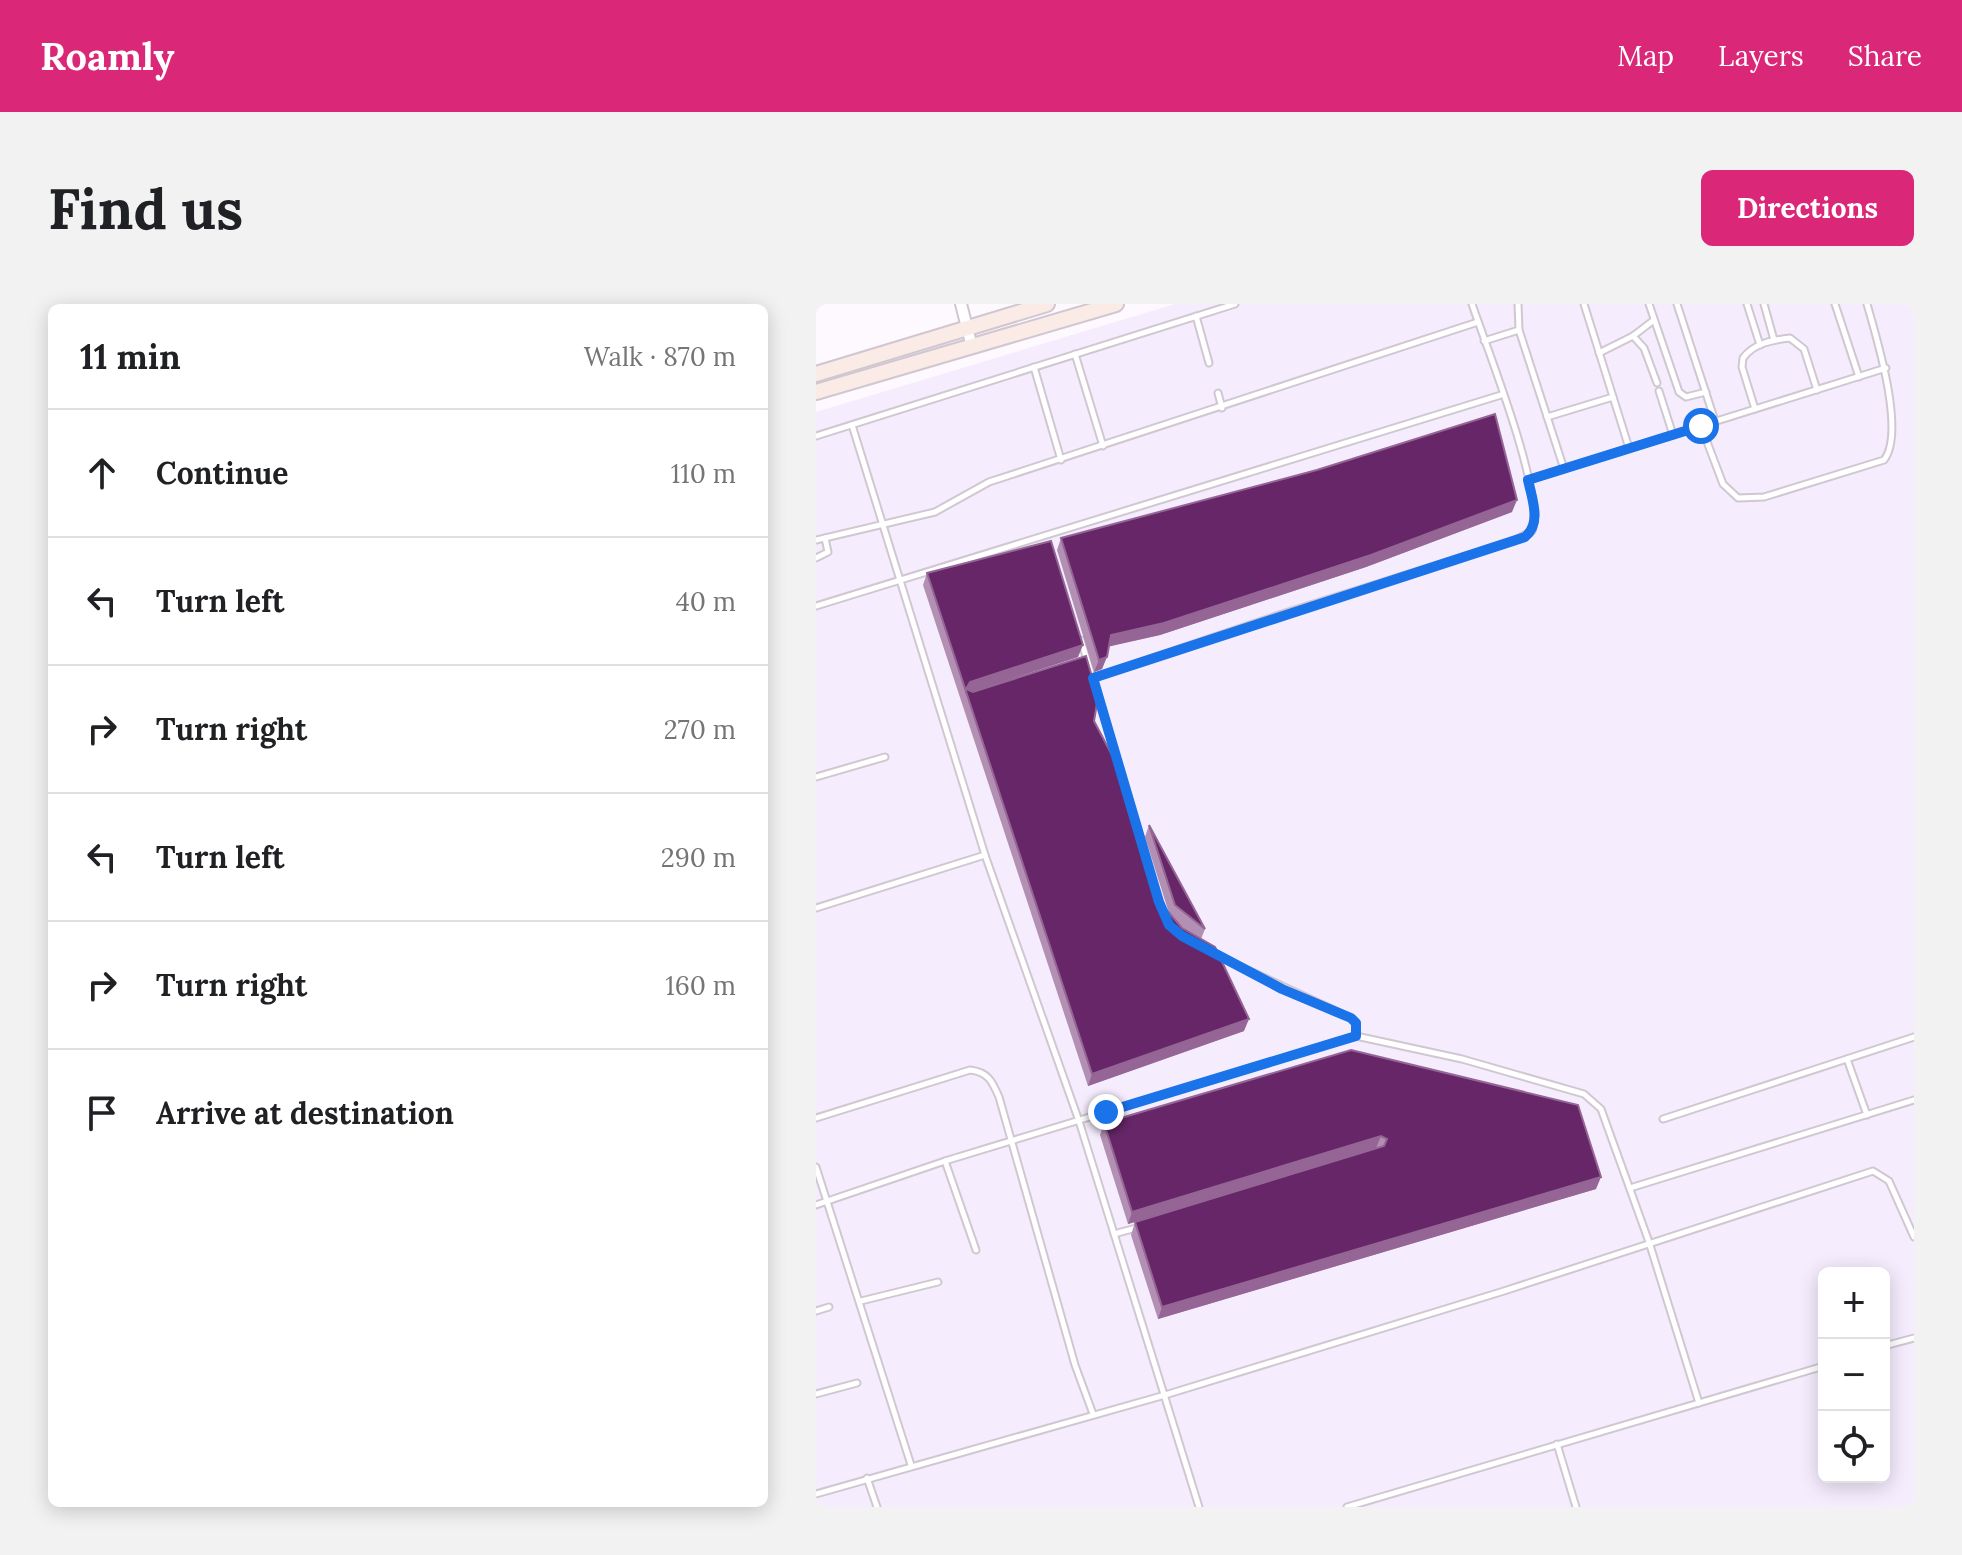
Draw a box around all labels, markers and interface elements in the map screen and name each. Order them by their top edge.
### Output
text: Roamly [40,32,174,80]
text: Map [1617,38,1674,74]
text: Layers [1718,38,1804,74]
text: Share [1848,38,1922,74]
button: Directions [1701,170,1914,246]
text: Find us [48,173,243,244]
text: 11 min [80,335,181,378]
text: Walk · 870 m [584,340,736,373]
route start [1683,408,1719,444]
icon: ahead [80,451,124,495]
text: Continue [156,454,288,492]
text: 110 m [671,457,736,490]
icon: left [80,579,124,623]
text: Turn left [156,582,284,620]
text: 40 m [676,585,736,618]
icon: right [80,707,124,751]
text: Turn right [156,710,307,748]
text: 270 m [664,713,736,746]
icon: left [80,835,124,879]
text: Turn left [156,838,284,876]
text: 290 m [661,841,736,874]
icon: right [80,963,124,1007]
text: Turn right [156,966,307,1004]
text: 160 m [665,969,736,1002]
icon: arrive [80,1091,124,1135]
text: Arrive at destination [156,1094,454,1132]
route end [1088,1094,1124,1130]
map controls [1818,1267,1890,1483]
button: + [1818,1267,1890,1339]
button: − [1818,1339,1890,1411]
button: locate [1818,1411,1890,1483]

